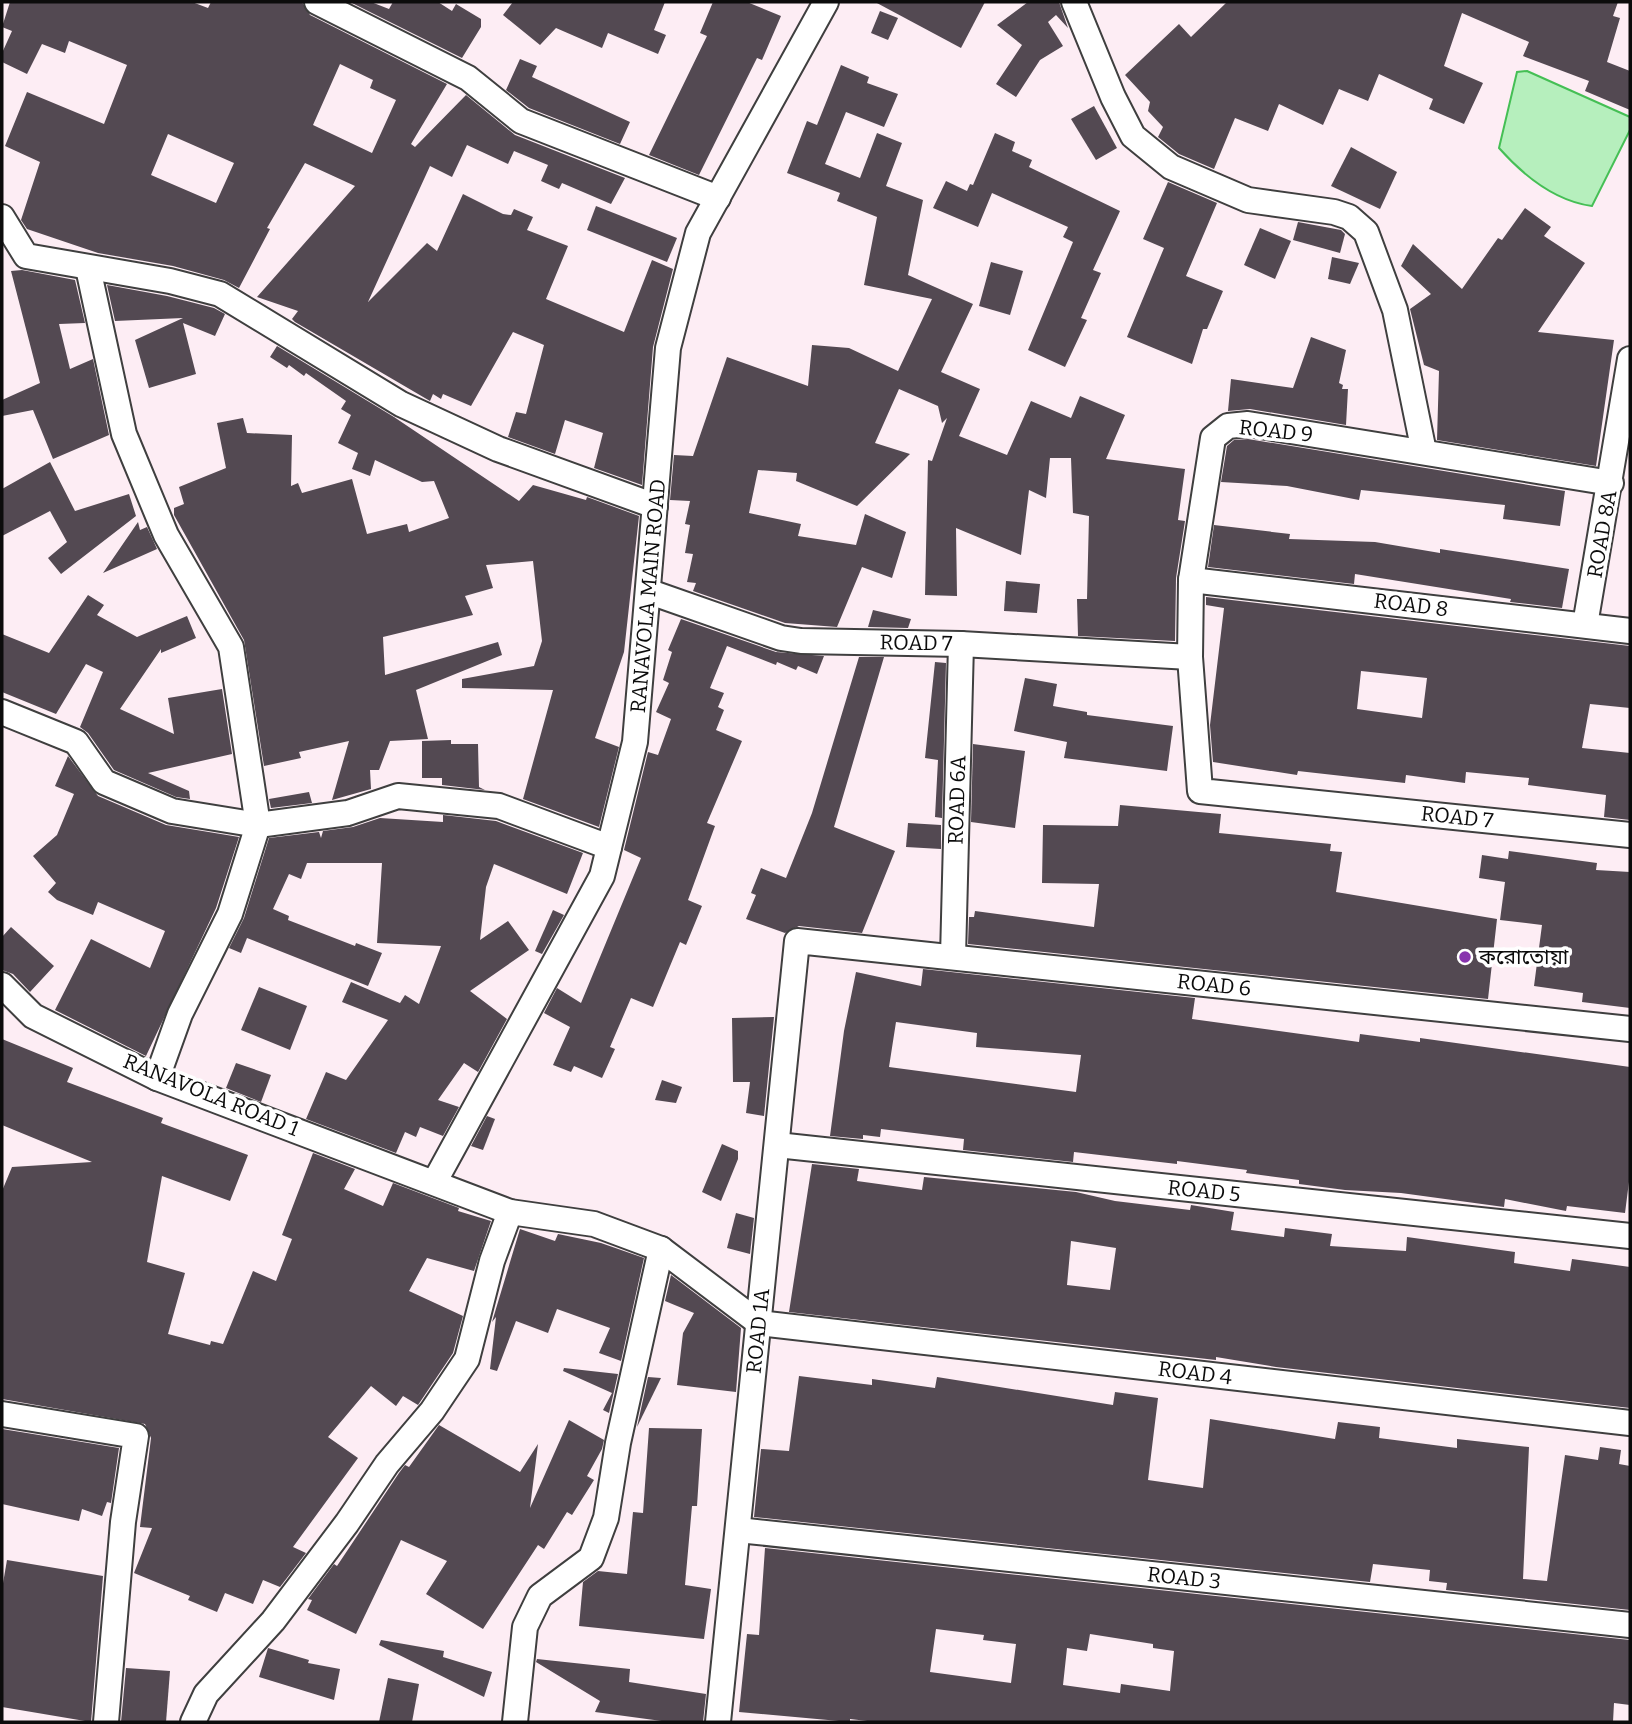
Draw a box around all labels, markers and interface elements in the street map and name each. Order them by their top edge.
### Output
street label: ROAD 9 [1238,414,1314,448]
street label: RANAVOLA MAIN ROAD [625,478,671,714]
street label: ROAD 8A [1581,488,1623,580]
street label: ROAD 8 [1372,588,1450,622]
street label: ROAD 7 [879,629,953,657]
street label: ROAD 6A [942,755,972,845]
street label: ROAD 7 [1420,800,1495,834]
place label: করোতোয়া [1478,944,1569,970]
marker: করোতোয়া [1457,949,1473,965]
street label: ROAD 6 [1176,968,1252,1002]
street label: RANAVOLA ROAD 1 [119,1048,303,1142]
street label: ROAD 5 [1166,1174,1242,1208]
street label: ROAD 1A [741,1287,775,1375]
street label: ROAD 4 [1157,1356,1233,1390]
street label: ROAD 3 [1146,1561,1222,1595]

